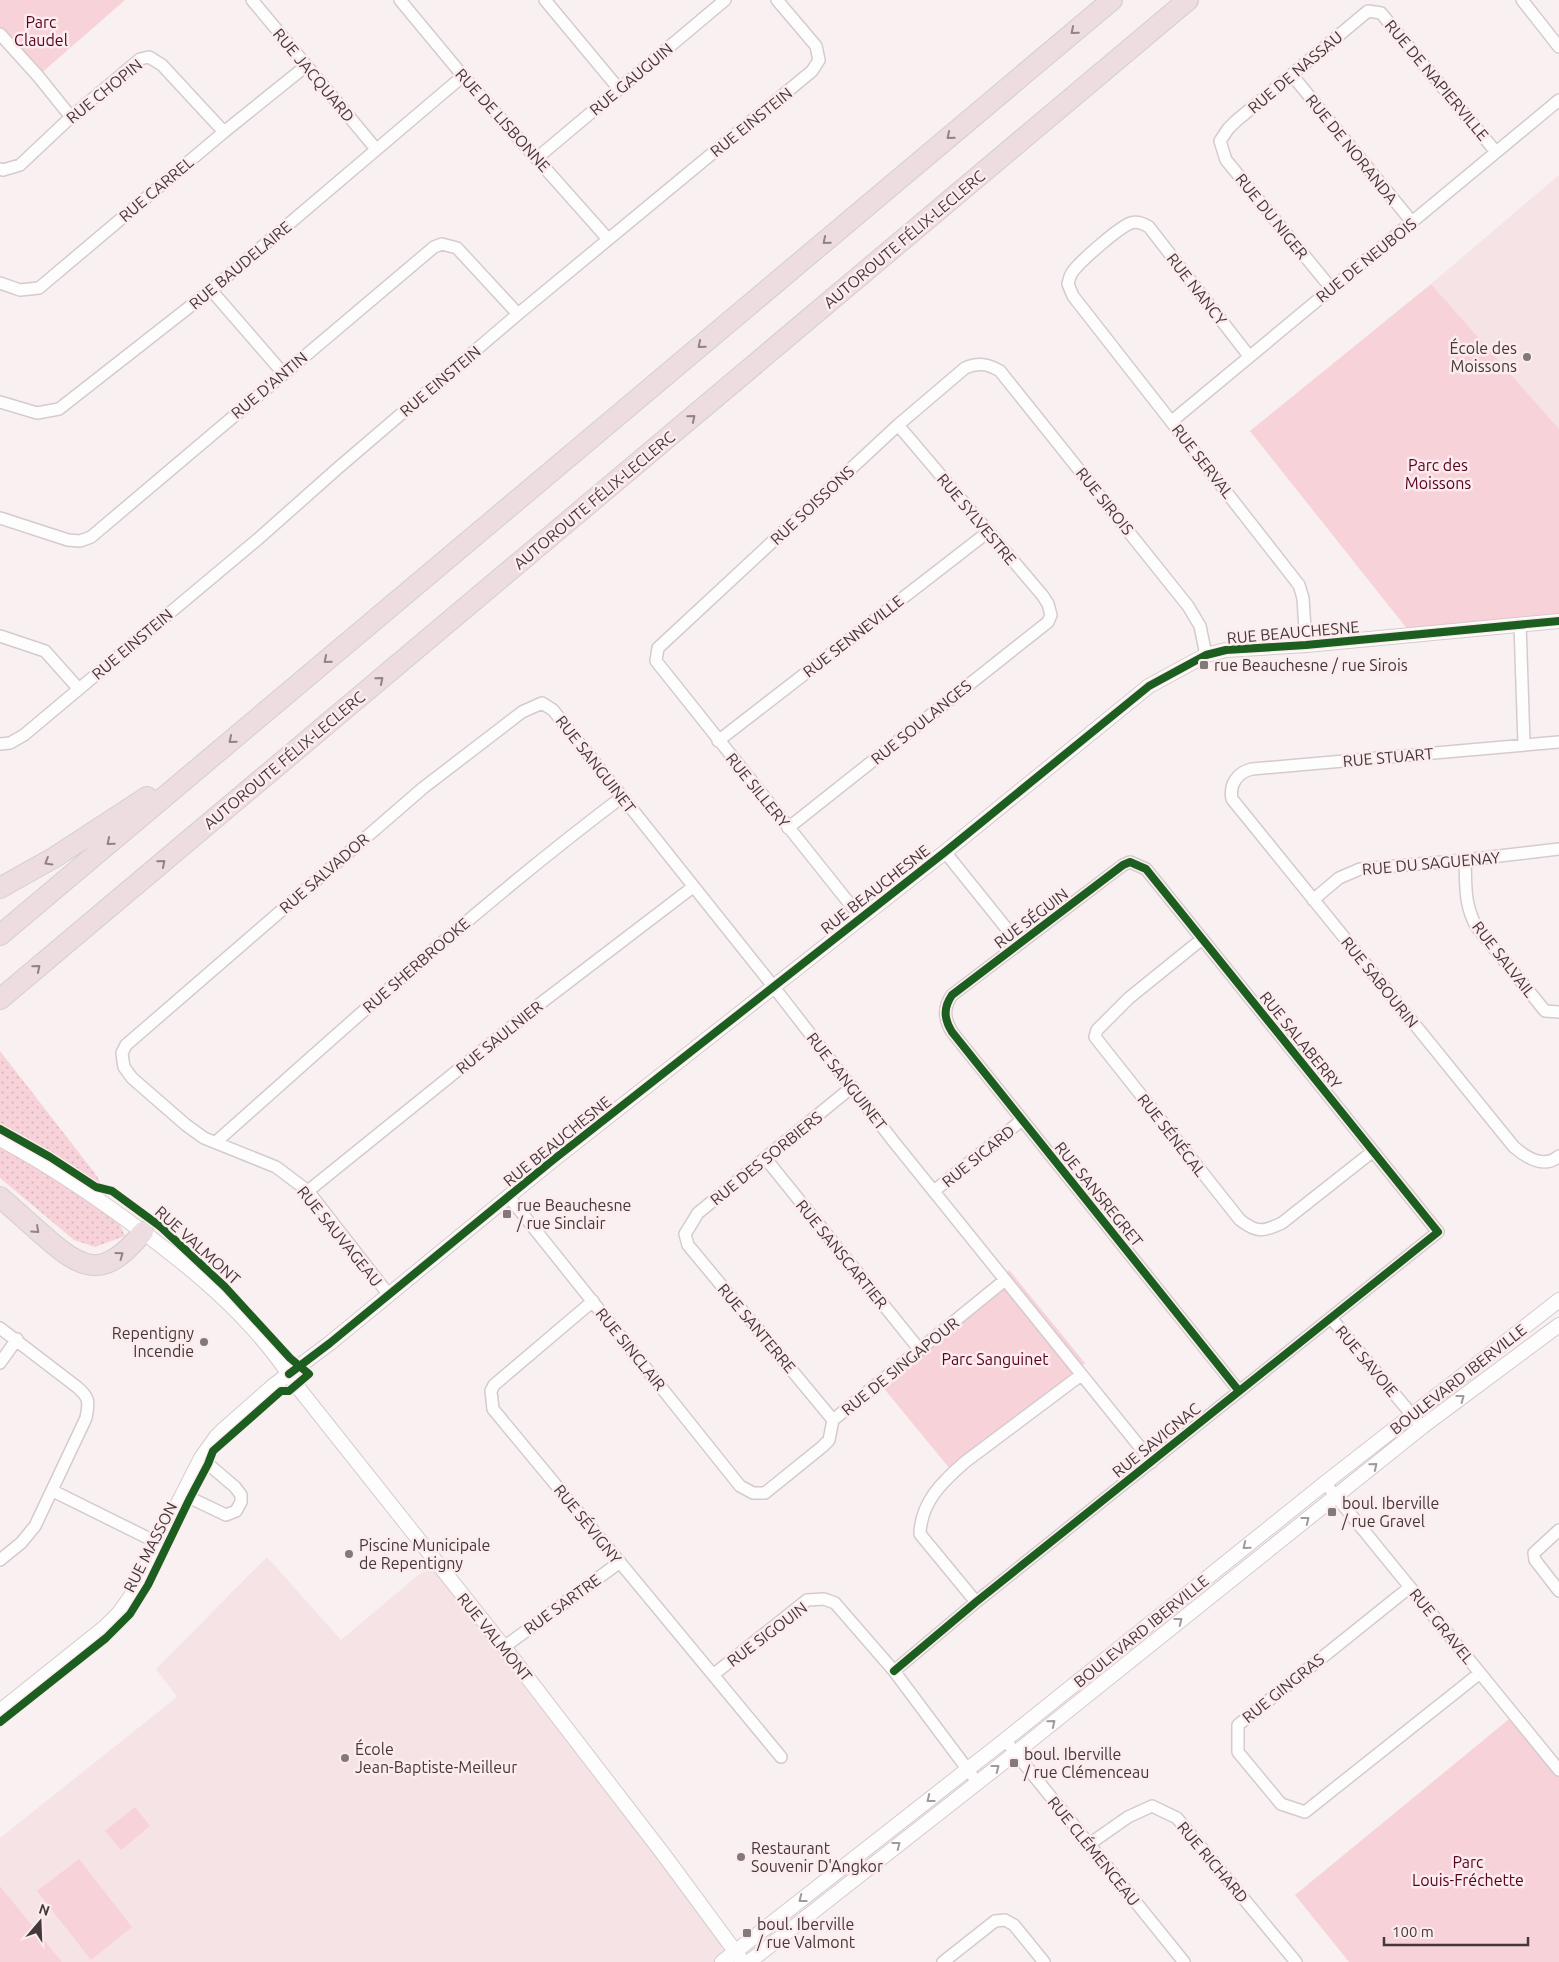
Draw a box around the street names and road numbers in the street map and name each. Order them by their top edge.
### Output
street label: RUE DE NAPIERVILLE [1381,16,1493,144]
street label: RUE JACQUARD [270,25,358,125]
street label: RUE DE NASSAU [1244,27,1346,117]
street label: RUE GAUGUIN [586,39,676,119]
street label: RUE CHOPIN [63,55,145,127]
street label: RUE DE LISBONNE [452,65,554,175]
street label: RUE EINSTEIN [707,84,795,160]
street label: RUE DE NORANDA [1302,91,1402,208]
street label: RUE CARREL [115,153,197,225]
street label: AUTOROUTE FÉLIX-LECLERC [819,165,988,312]
street label: RUE DU NIGER [1232,170,1312,262]
street label: RUE DE NEUBOIS [1312,214,1420,306]
street label: RUE BAUDELAIRE [185,217,295,313]
street label: RUE NANCY [1163,250,1231,329]
street label: RUE EINSTEIN [396,342,484,420]
street label: RUE D'ANTIN [227,348,311,422]
street label: RUE SERVAL [1169,420,1237,502]
street label: AUTOROUTE FÉLIX-LECLERC [509,426,678,573]
street label: RUE SOISSONS [767,462,857,548]
street label: RUE SIROIS [1073,464,1137,538]
street label: RUE SYLVESTRE [934,470,1020,568]
street label: RUE SENNEVILLE [799,591,907,681]
street label: RUE EINSTEIN [88,605,176,683]
street label: RUE BEAUCHESNE [1226,617,1360,647]
street label: RUE SOULANGES [867,676,975,768]
street label: AUTOROUTE FÉLIX-LECLERC [199,686,368,833]
street label: RUE SANGUINET [552,712,640,816]
street label: RUE STUART [1342,744,1434,770]
street label: RUE SILLERY [723,749,794,831]
street label: RUE SALVADOR [276,829,372,917]
street label: RUE BEAUCHESNE [817,841,933,937]
street label: RUE DU SAGUENAY [1361,848,1502,878]
street label: RUE SÉGUIN [989,883,1071,952]
street label: RUE SHERBROOKE [359,914,473,1016]
street label: RUE SALVAIL [1469,918,1539,1000]
street label: RUE SABOURIN [1338,933,1422,1031]
street label: RUE SALABERRY [1256,988,1346,1093]
street label: RUE SAULNIER [452,997,546,1077]
street label: RUE SANGUINET [803,1029,891,1133]
street label: RUE SÉNÉCAL [1134,1089,1211,1180]
street label: RUE BEAUCHESNE [500,1092,614,1190]
street label: RUE DES SORBIERS [707,1108,825,1208]
street label: RUE SICARD [938,1121,1018,1191]
street label: RUE SANSREGRET [1051,1138,1147,1250]
street label: RUE SAUVAGEAU [294,1182,386,1290]
street label: RUE SANSCARTIER [793,1196,891,1312]
street label: RUE VALMONT [152,1202,244,1288]
street label: RUE SANTERRE [715,1280,799,1376]
street label: RUE SINCLAIR [592,1304,670,1394]
street label: RUE DE SINGAPOUR [838,1313,962,1419]
street label: BOULEVARD IBERVILLE [1386,1320,1530,1438]
street label: RUE SAVOIE [1332,1322,1402,1400]
street label: RUE SAVIGNAC [1108,1399,1204,1481]
street label: RUE SÉVIGNY [551,1480,627,1568]
street label: RUE MASSON [120,1499,180,1595]
street label: RUE SARTRE [520,1570,604,1638]
street label: BOULEVARD IBERVILLE [1070,1571,1212,1691]
street label: RUE GRAVEL [1406,1585,1478,1667]
street label: RUE VALMONT [454,1589,536,1685]
street label: RUE SIGOUIN [723,1598,811,1670]
street label: RUE GINGRAS [1239,1650,1327,1726]
street label: RUE CLÉMENCEAU [1044,1792,1145,1909]
street label: RUE RICHARD [1174,1818,1252,1906]

